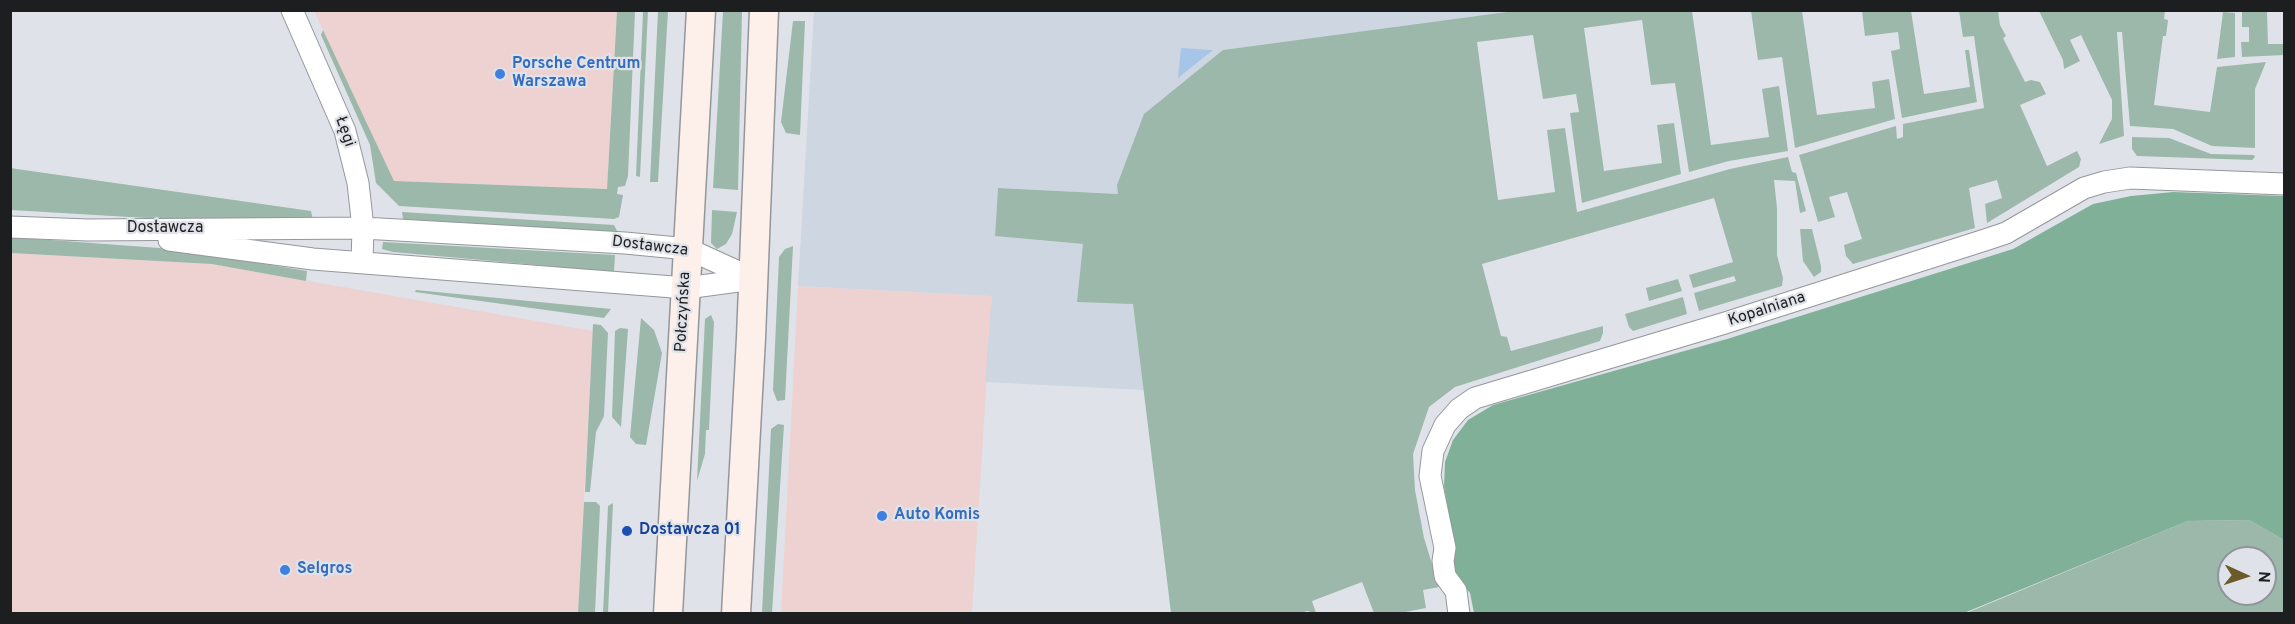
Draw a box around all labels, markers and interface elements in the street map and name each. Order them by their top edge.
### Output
place label: Porsche Centrum Warszawa [512,55,640,93]
marker: Porsche Centrum Warszawa [493,67,507,81]
street label: Łęgi [330,114,358,150]
street label: Dostawcza [127,219,203,239]
street label: Dostawcza [611,233,689,261]
street label: Połczyńska [672,271,696,353]
street label: Kopalniana [1726,288,1808,332]
place label: Auto Komis [894,506,980,526]
marker: Auto Komis [875,509,889,523]
place label: Dostawcza 01 [639,521,741,541]
marker: Dostawcza 01 [620,524,634,538]
north arrow [2217,546,2277,606]
place label: Selgros [297,560,352,580]
marker: Selgros [278,563,292,577]
text: N [2253,571,2273,583]

